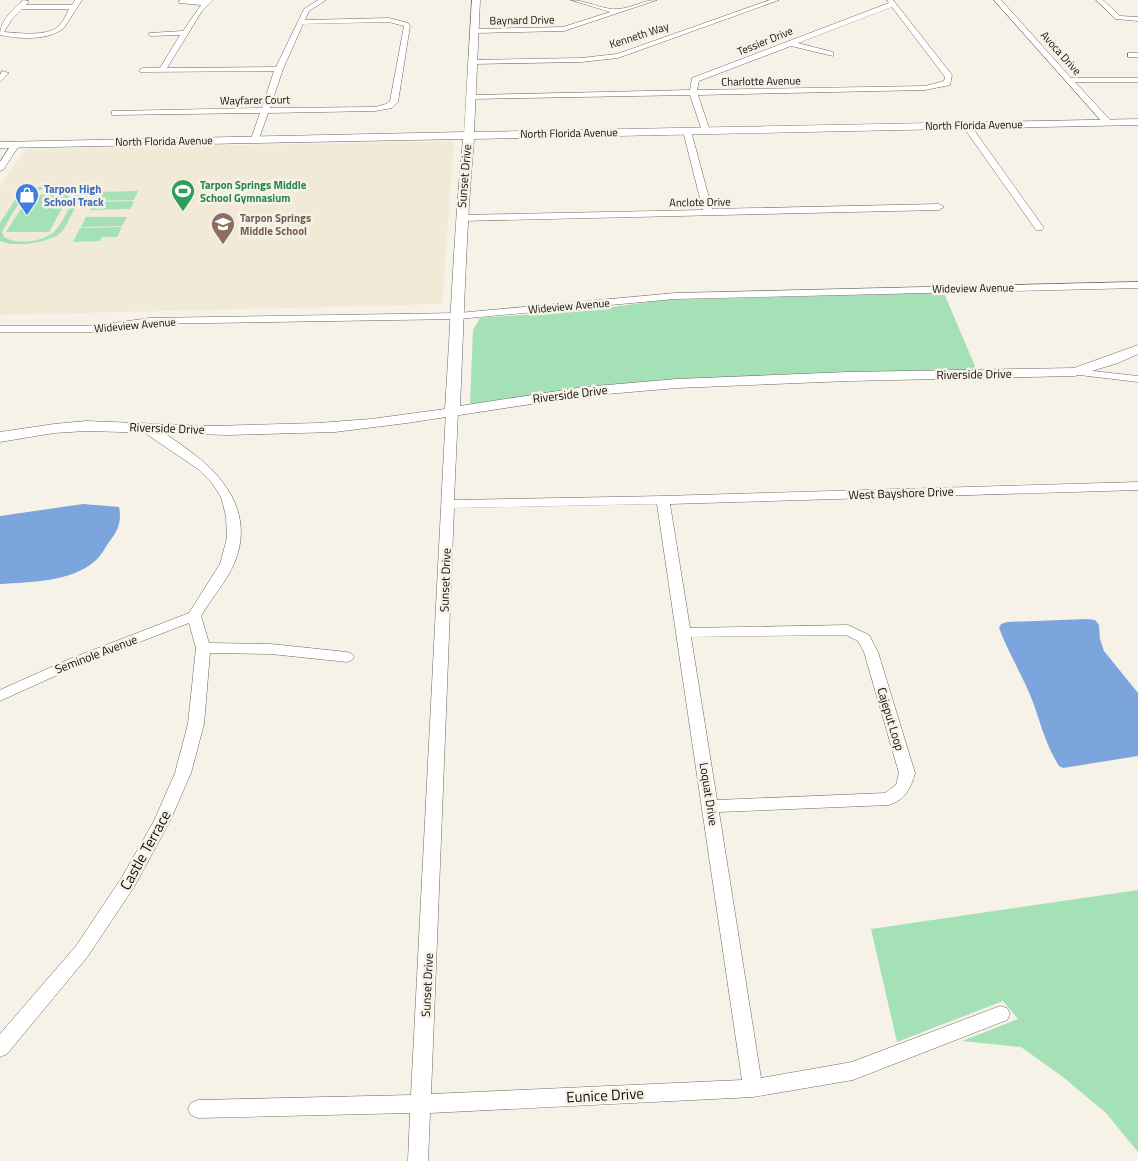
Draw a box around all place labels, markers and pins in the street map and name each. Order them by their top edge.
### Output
place label: Tarpon Springs Middle School Gymnasium [200,177,307,206]
sports icon: Tarpon Springs Middle School Gymnasium [170,178,196,212]
place label: Tarpon High School Track [44,181,104,210]
shop icon: Tarpon High School Track [14,182,40,216]
place label: Tarpon Springs Middle School [240,210,311,239]
school or university icon: Tarpon Springs Middle School [210,211,236,245]

